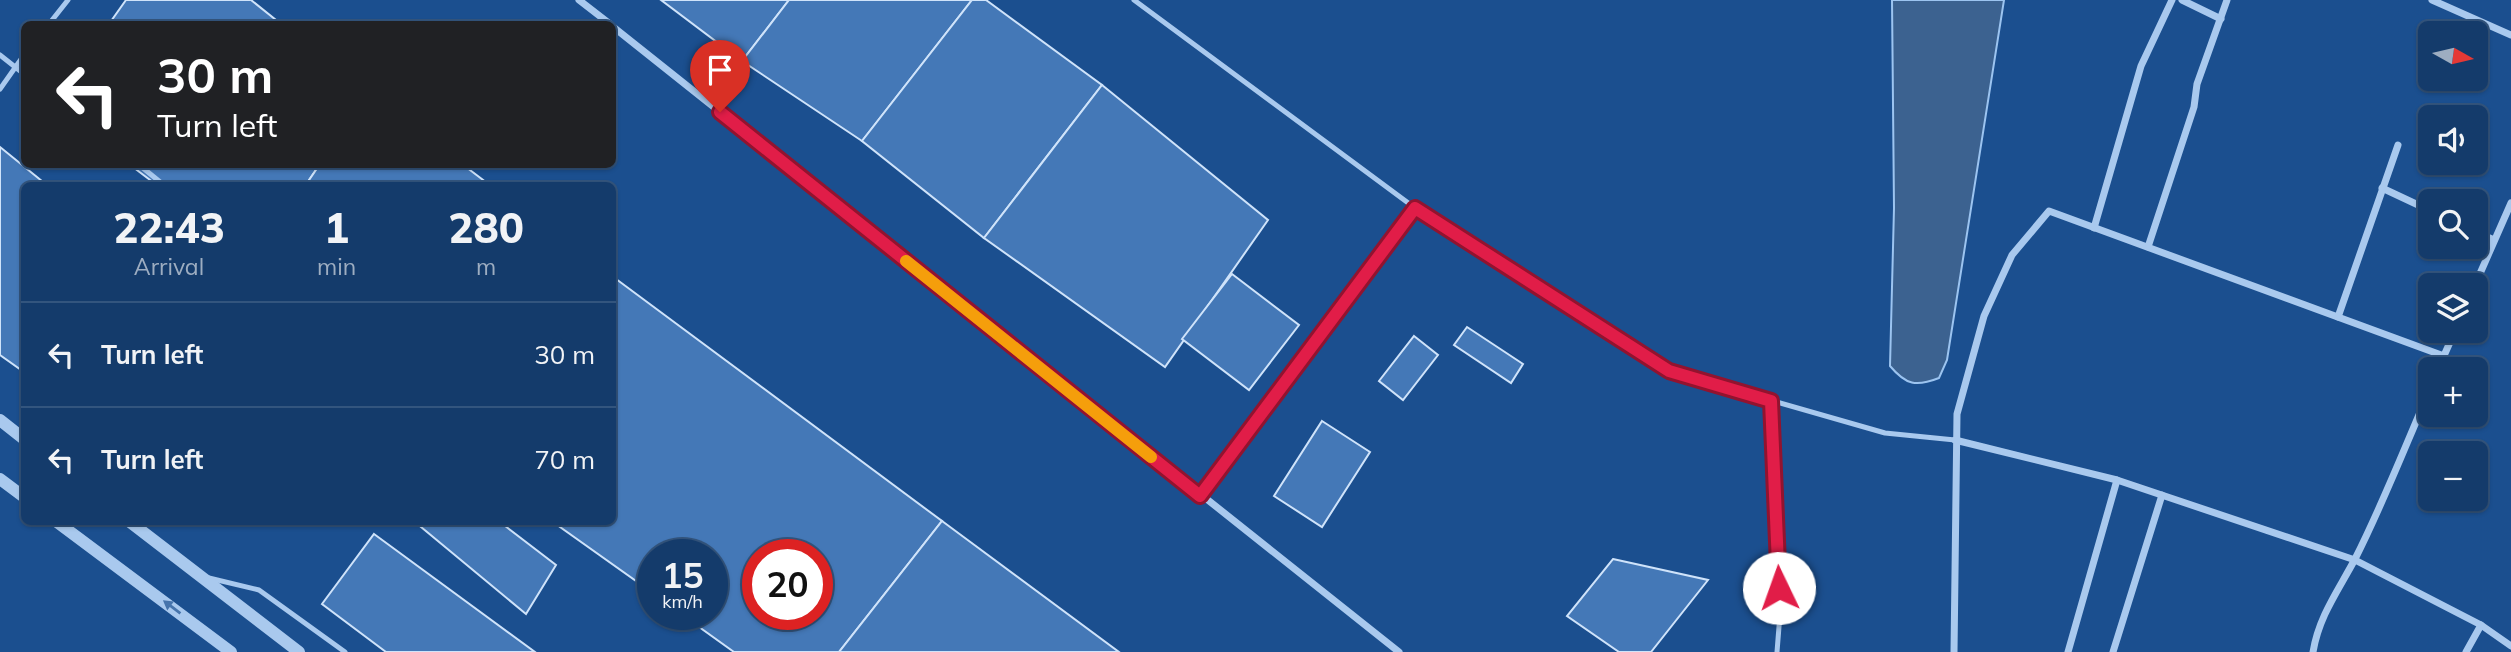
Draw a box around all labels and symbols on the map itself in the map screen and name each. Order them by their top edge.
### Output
north arrow [2418,21,2488,91]
pin [690,40,750,112]
speed limit sign: 20 [742,539,833,630]
position arrow [1742,551,1816,625]
one-way arrow [163,601,181,615]

